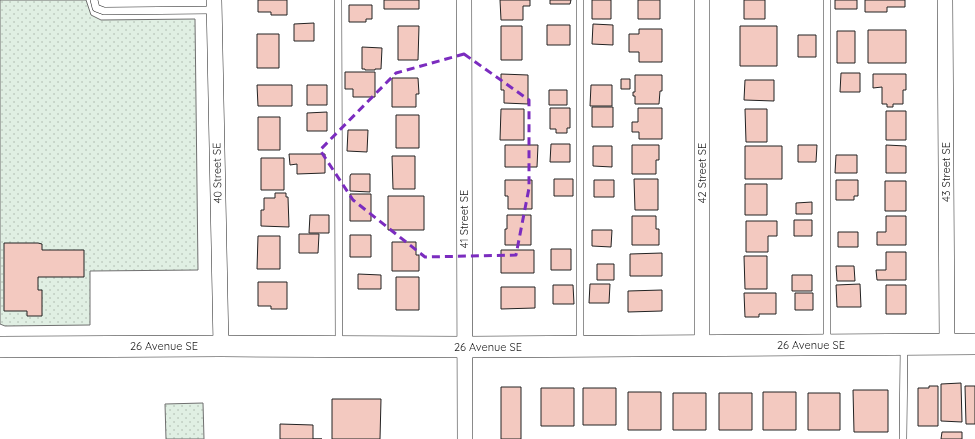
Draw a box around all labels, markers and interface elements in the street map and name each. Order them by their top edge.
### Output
street label: 40 Street SE [209,142,225,204]
street label: 43 Street SE [939,142,953,202]
street label: 42 Street SE [695,143,709,203]
street label: 41 Street SE [457,190,471,248]
street label: 26 Avenue SE [777,338,845,352]
street label: 26 Avenue SE [130,339,198,353]
street label: 26 Avenue SE [454,340,522,354]

